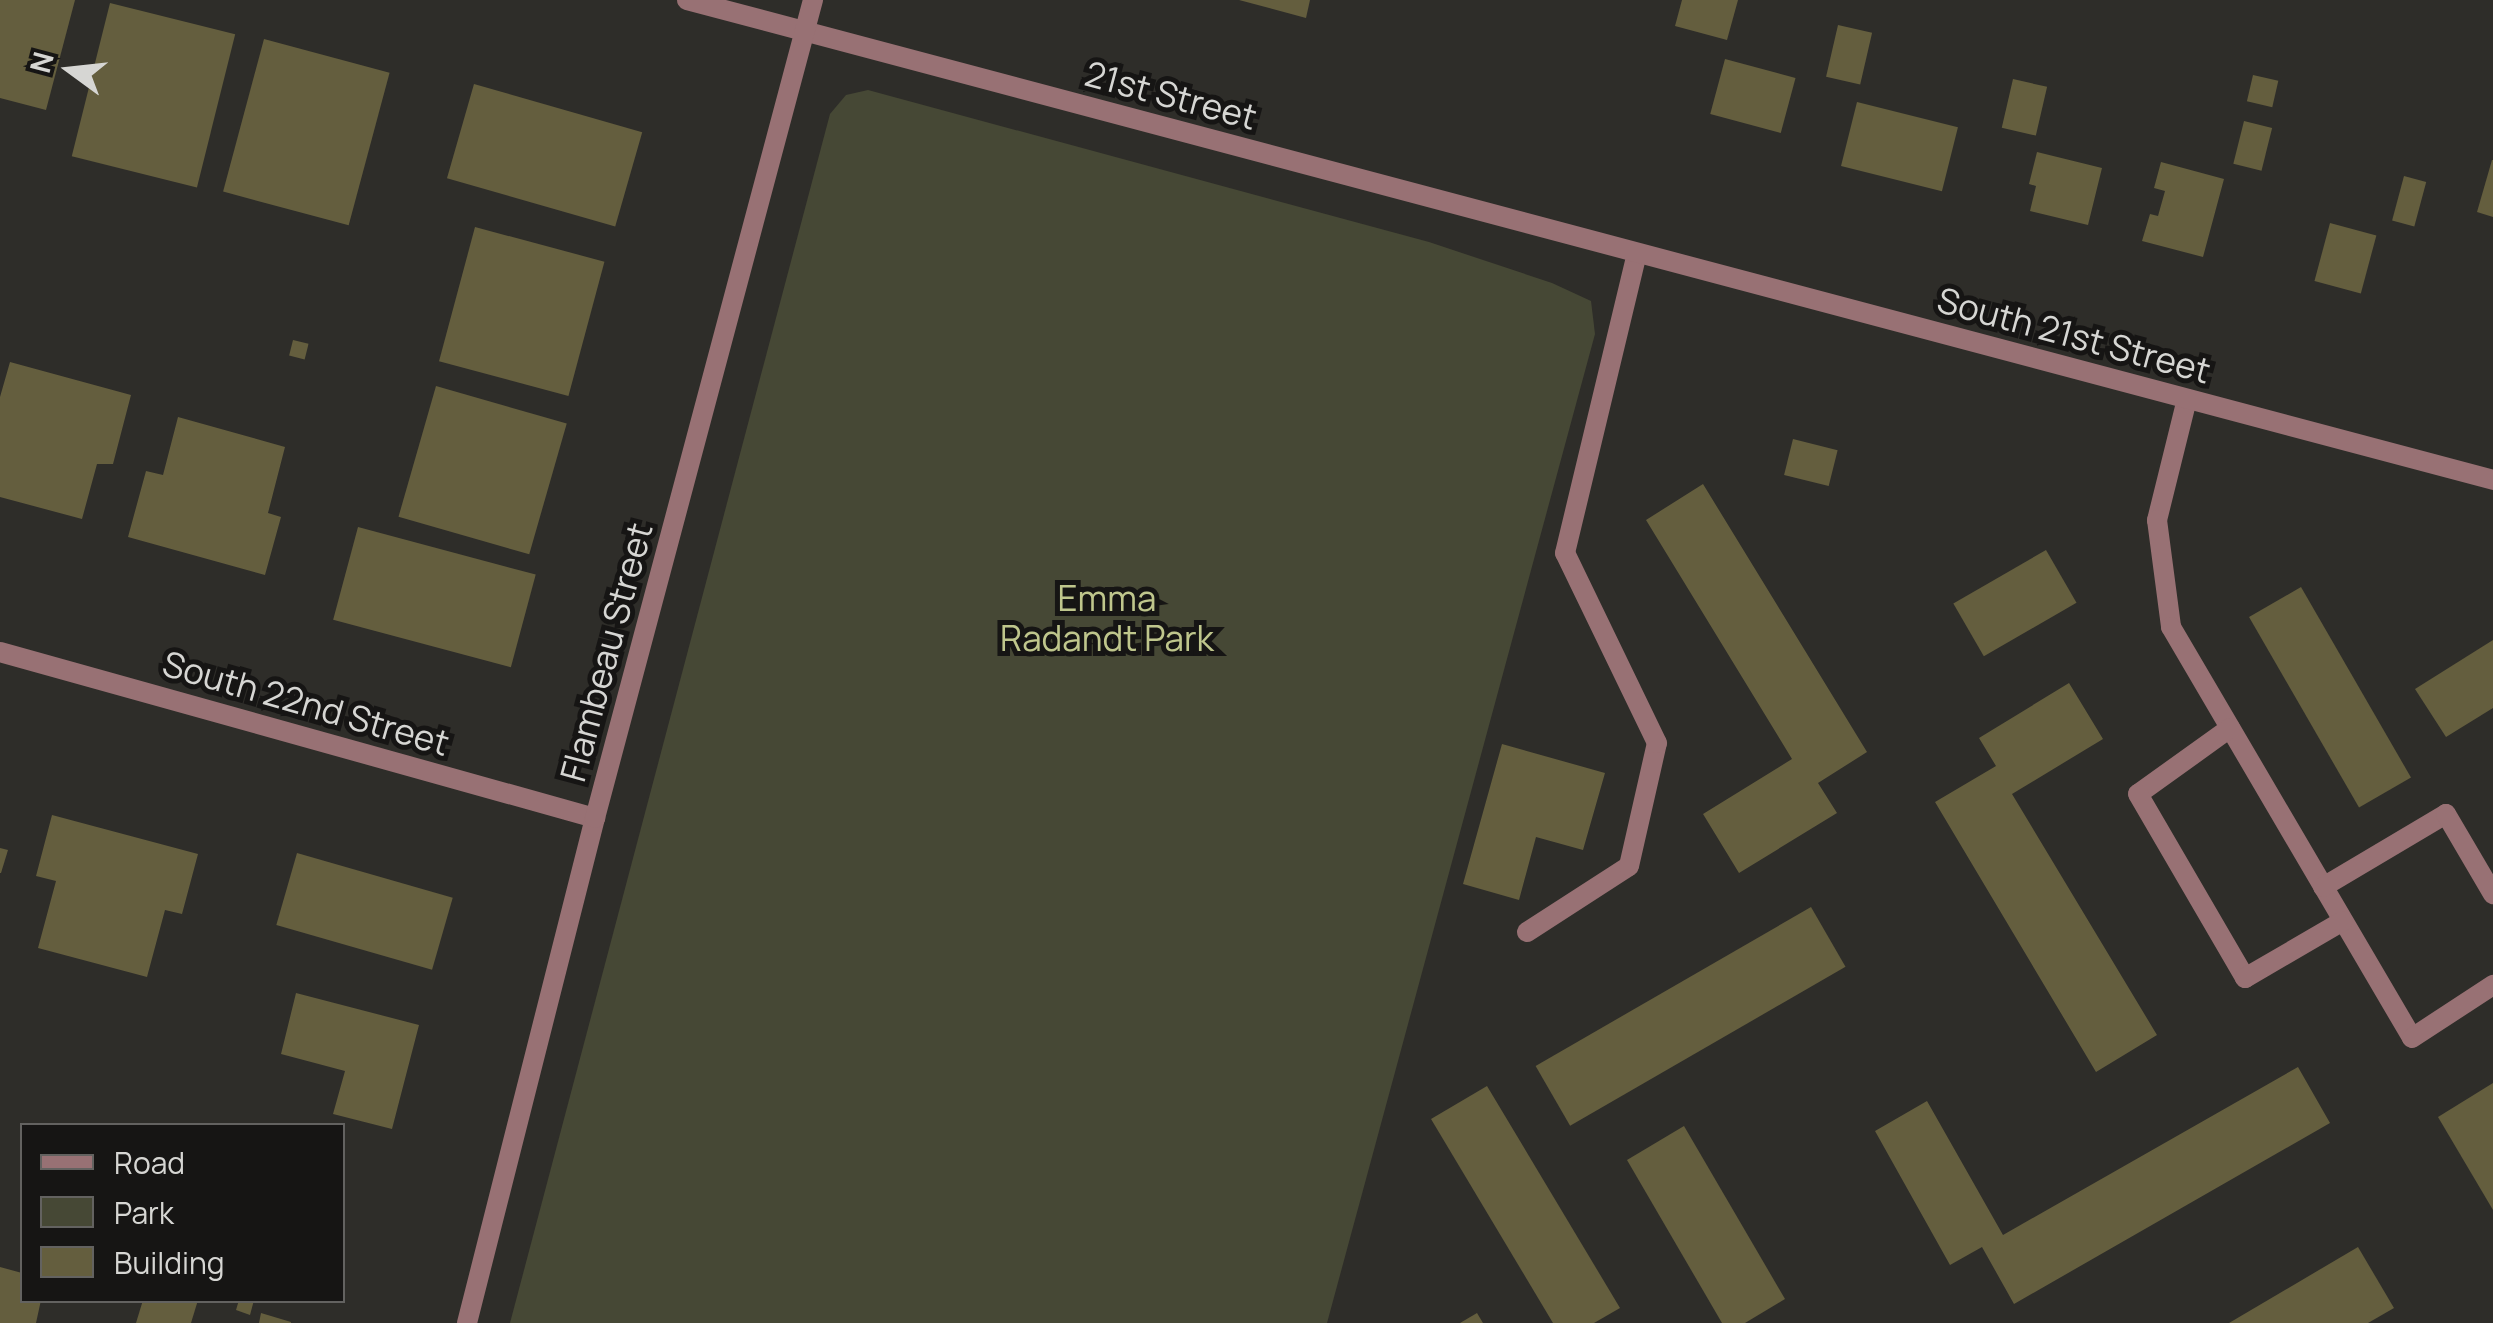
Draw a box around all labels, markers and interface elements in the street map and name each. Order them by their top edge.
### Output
north arrow [20,20,120,120]
text: N [20,48,62,77]
street label: 21st Street [1081,52,1261,138]
street label: South 21st Street [1933,278,2215,392]
street label: Flambeau Street [551,518,661,786]
park label: Emma Radandt Park [1000,577,1214,659]
street label: South 22nd Street [158,642,454,764]
legend [20,1123,345,1303]
text: Road [114,1142,185,1183]
text: Park [114,1192,174,1233]
text: Building [114,1242,225,1283]

